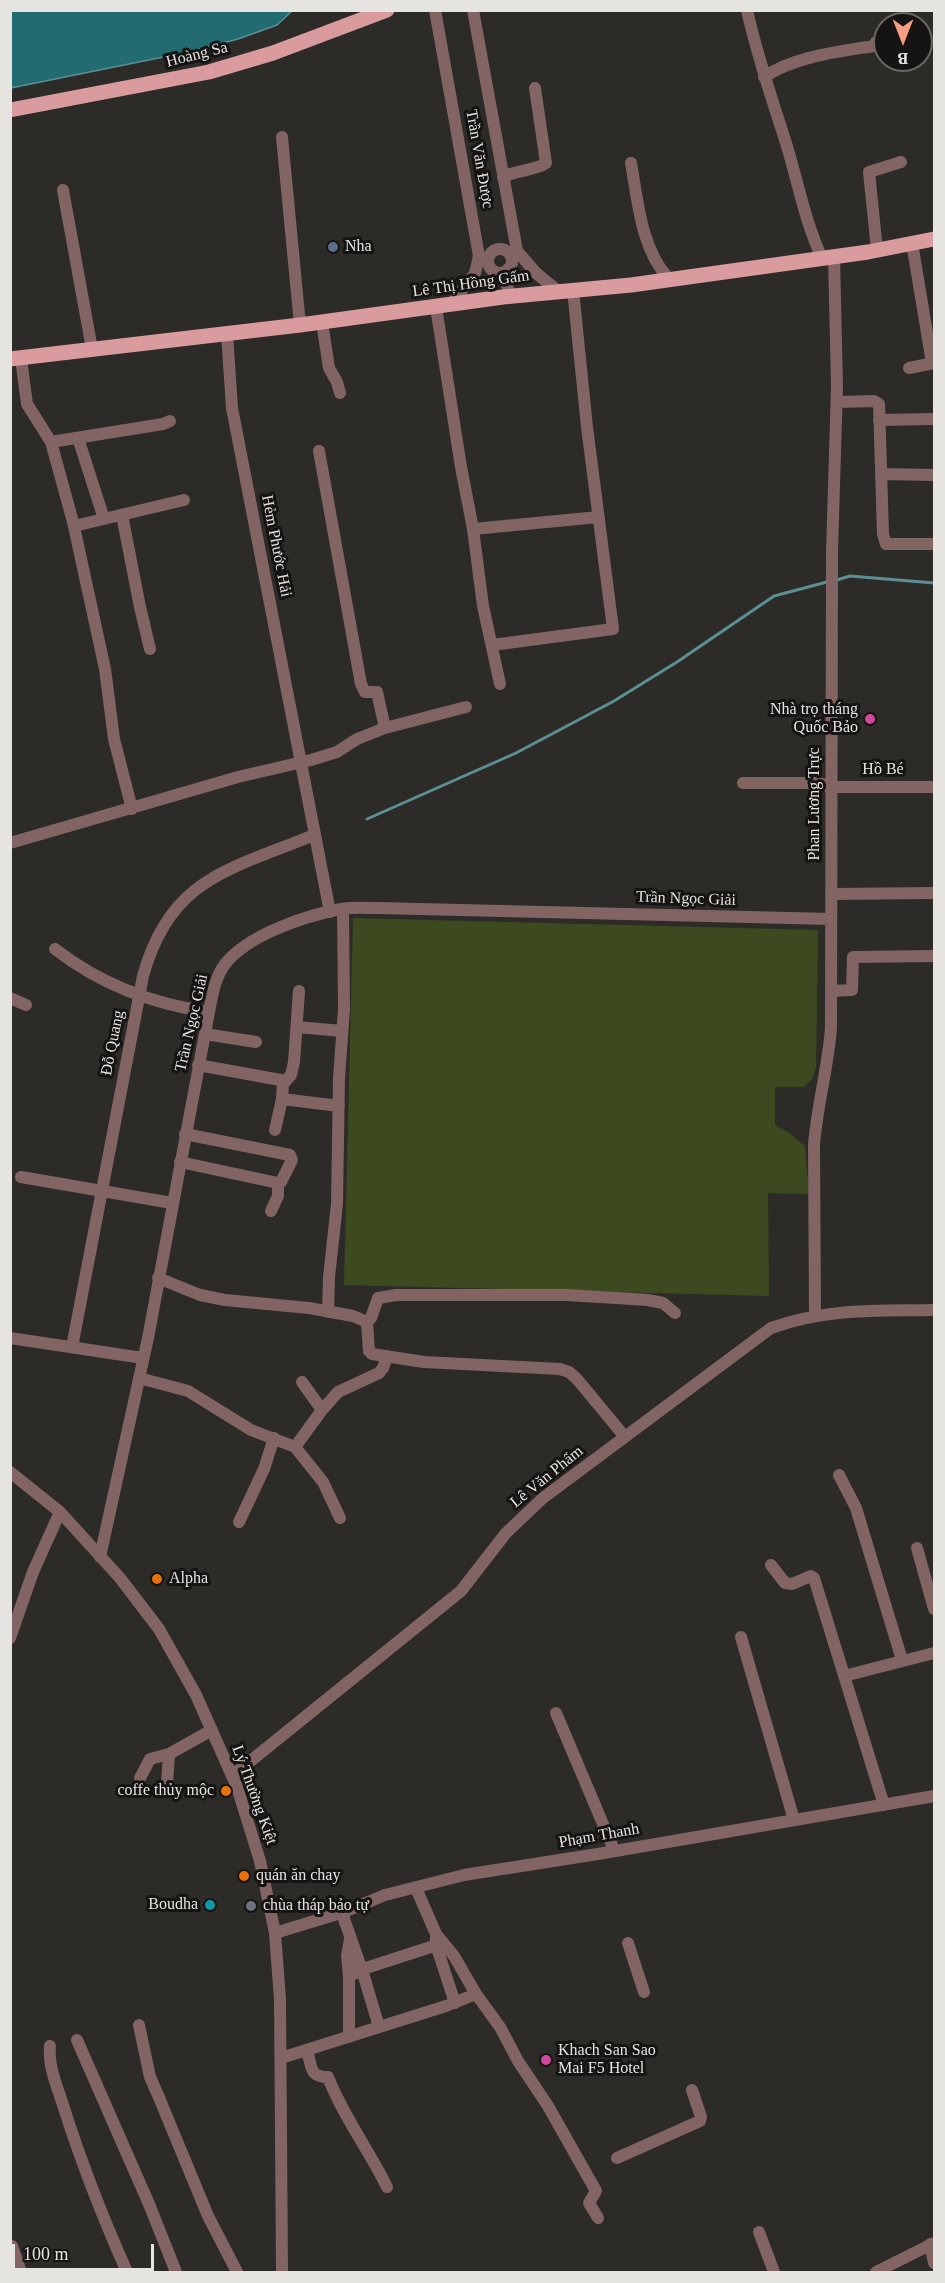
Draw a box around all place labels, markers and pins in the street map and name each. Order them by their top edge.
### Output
place label: Nha [345,237,372,257]
marker: Nha [326,240,340,254]
place label: Nhà trọ tháng Quốc Bảo [770,700,858,738]
marker: Nhà trọ tháng Quốc Bảo [863,712,877,726]
place label: Alpha [169,1569,208,1589]
marker: Alpha [150,1572,164,1586]
place label: coffe thủy mộc [117,1781,214,1801]
marker: coffe thủy mộc [219,1784,233,1798]
place label: quán ăn chay [256,1866,340,1886]
marker: quán ăn chay [237,1869,251,1883]
place label: Boudha [148,1895,198,1915]
place label: chùa tháp bảo tự [263,1896,369,1916]
marker: Boudha [203,1898,217,1912]
marker: chùa tháp bảo tự [244,1899,258,1913]
place label: Khach San Sao Mai F5 Hotel [558,2041,656,2079]
marker: Khach San Sao Mai F5 Hotel [539,2053,553,2067]

